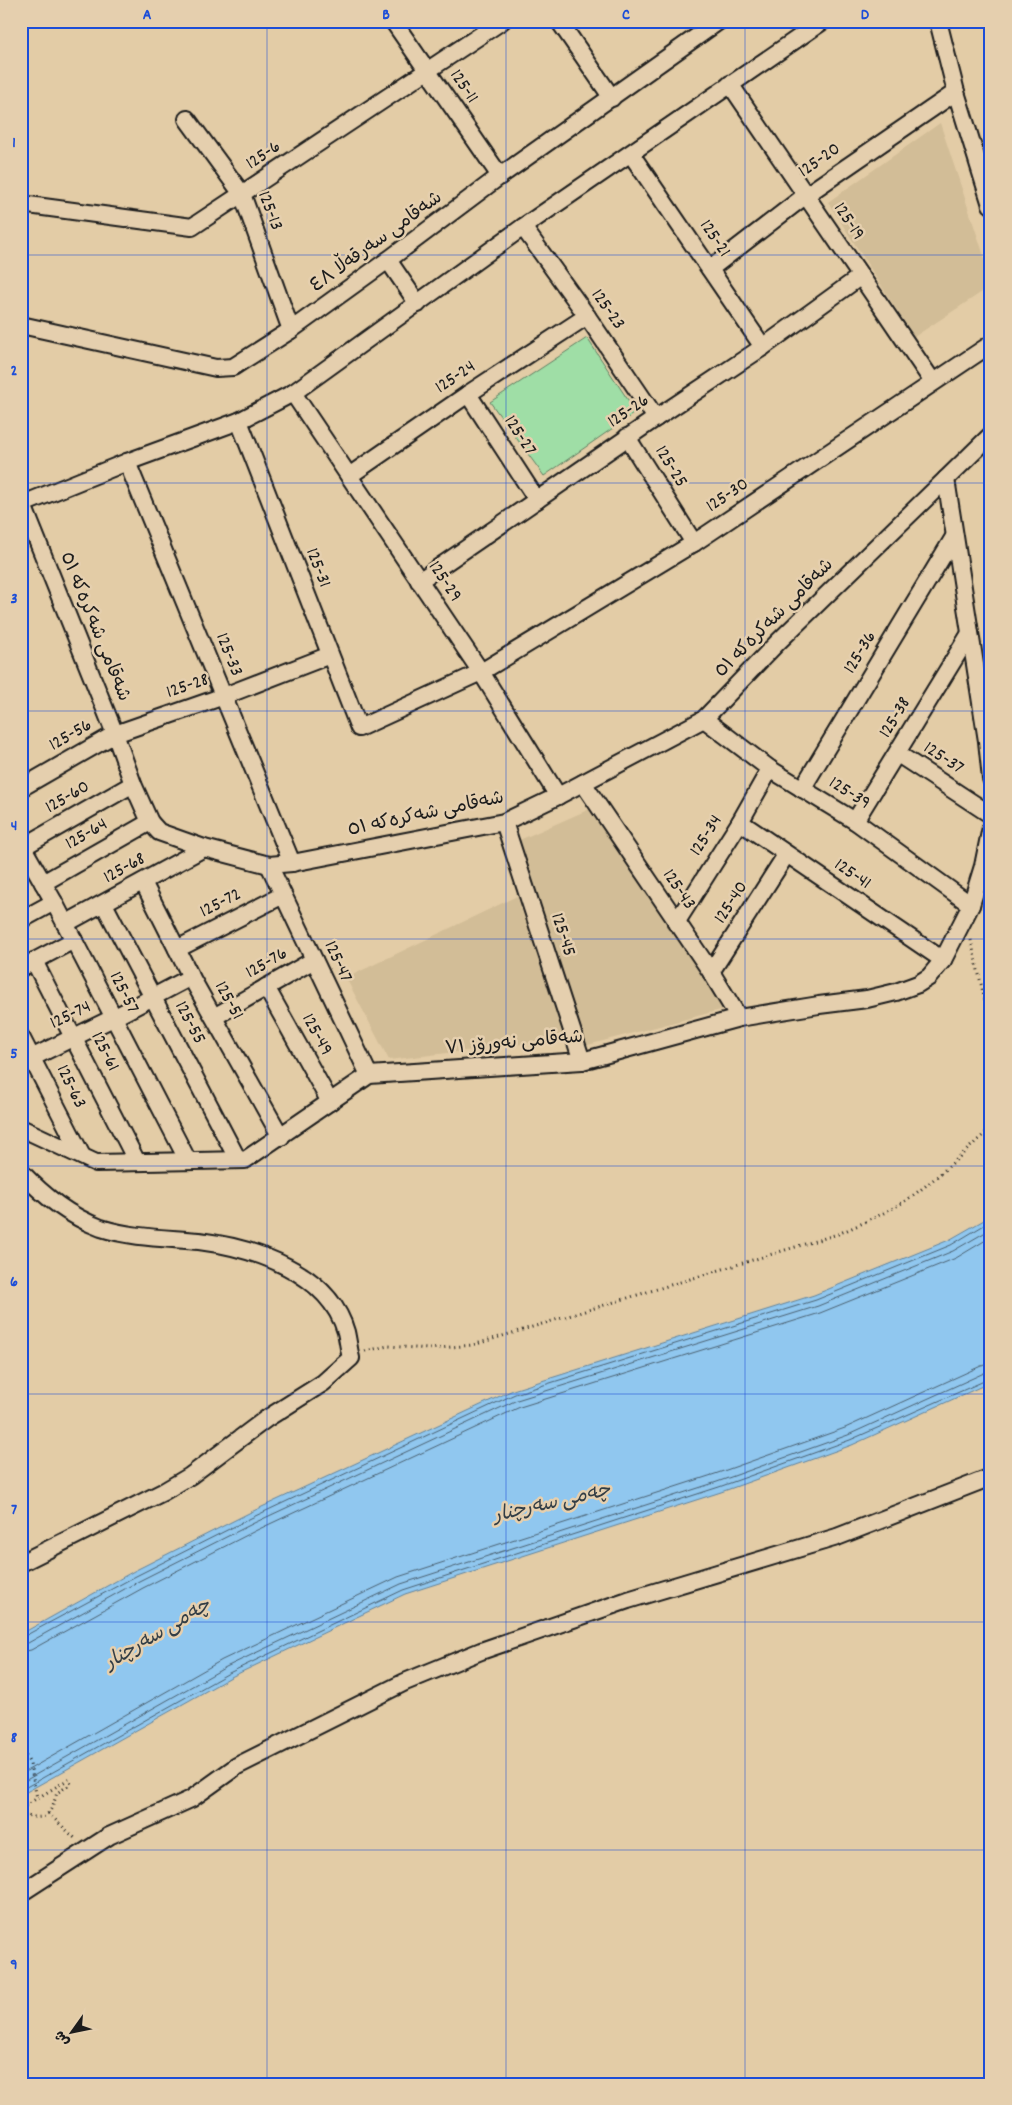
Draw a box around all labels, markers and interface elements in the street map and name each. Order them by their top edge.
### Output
text: A [143,4,152,27]
text: B [382,4,390,27]
text: C [622,4,630,27]
text: D [861,4,870,27]
street label: 125-11 [442,64,484,110]
text: 1 [12,132,16,155]
street label: 125-6 [241,134,287,178]
street label: 125-20 [793,137,847,185]
street label: شەقامی سەرقەڵا ٤٨ [303,183,449,300]
street label: 125-13 [249,187,289,235]
street label: 125-19 [825,198,871,246]
street label: 125-21 [692,215,736,263]
street label: 125-23 [583,284,631,336]
street label: 125-24 [430,355,482,401]
text: 2 [11,360,18,383]
street label: 125-26 [603,388,655,436]
street label: 125-27 [496,410,542,462]
street label: 125-25 [647,441,693,493]
street label: 125-30 [701,472,755,520]
street label: 125-31 [297,544,337,592]
street label: شەقامی شەکرەکە ٥١ [52,548,136,706]
street label: شەقامی شەکرەکە ٥١ [709,553,841,685]
street label: 125-29 [420,556,468,608]
text: 3 [10,588,18,611]
street label: 125-36 [838,627,884,679]
street label: 125-33 [207,629,249,681]
street label: 125-28 [163,667,213,707]
street label: 125-38 [873,692,919,744]
street label: 125-56 [44,713,98,759]
street label: 125-37 [917,736,969,782]
street label: 125-39 [823,771,875,817]
street label: 125-60 [41,774,95,822]
street label: شەقامی شەکرەکە ٥١ [345,785,507,845]
street label: 125-34 [684,810,730,862]
street label: 125-64 [61,812,113,858]
text: 4 [11,815,17,838]
street label: 125-68 [99,846,151,892]
street label: 125-41 [828,853,876,897]
street label: 125-43 [654,864,702,916]
street label: 125-40 [708,876,756,930]
street label: 125-72 [196,882,246,926]
street label: 125-45 [542,910,582,960]
street label: 125-47 [316,937,358,987]
street label: 125-76 [241,941,293,987]
street label: 125-57 [101,967,145,1019]
street label: 125-51 [206,977,250,1025]
street label: 125-74 [46,994,96,1038]
street label: 125-55 [166,997,212,1049]
street label: 125-49 [293,1009,339,1061]
street label: شەقامی نەورۆز ٧١ [444,1025,584,1063]
street label: 125-61 [83,1028,125,1076]
text: 5 [10,1043,18,1066]
street label: 125-63 [48,1061,92,1113]
text: 6 [10,1271,18,1294]
water label: چەمی سەرچنار [489,1477,614,1532]
text: 7 [11,1499,17,1522]
water label: چەمی سەرچنار [98,1592,217,1679]
text: 8 [11,1727,18,1750]
text: 9 [10,1954,18,1977]
north arrow [48,2008,98,2058]
text: ش [50,2026,75,2050]

